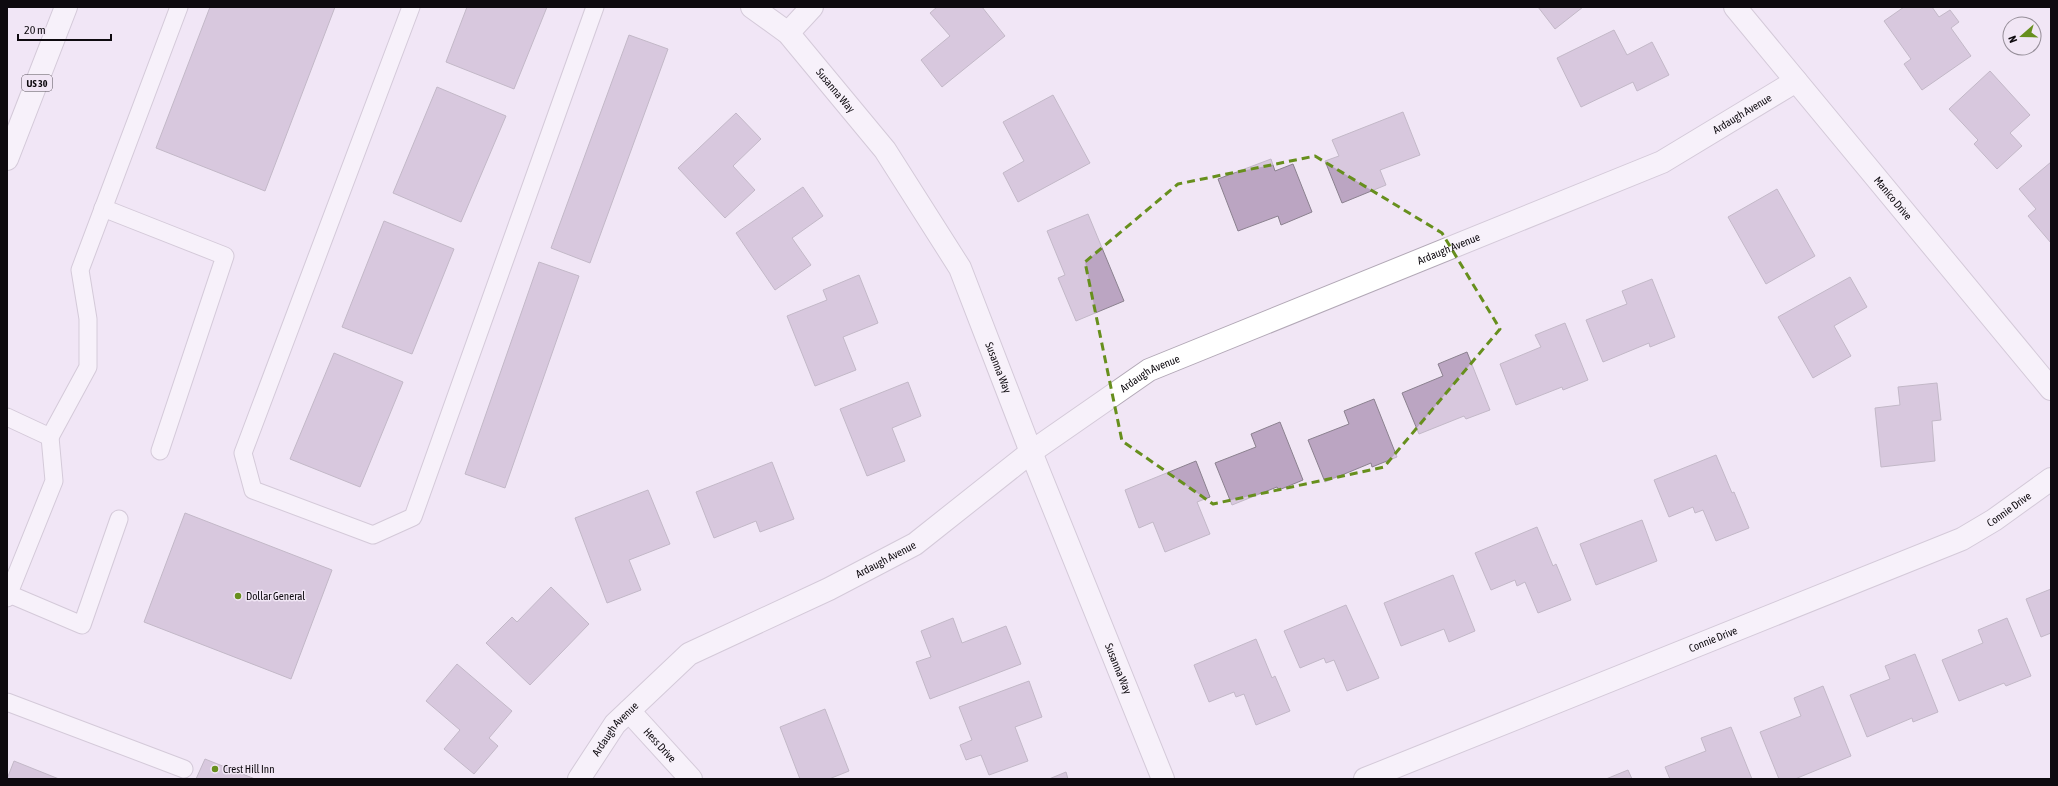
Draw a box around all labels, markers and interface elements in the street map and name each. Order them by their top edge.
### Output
scale bar [18,16,111,42]
north arrow [2002,16,2042,56]
text: 20 m [24,23,46,37]
text: N [2006,34,2019,45]
street label: Susanna Way [814,66,858,115]
road number: US 30 [22,75,52,91]
street label: Ardaugh Avenue [1711,91,1774,136]
street label: Manico Drive [1872,174,1914,222]
street label: Ardaugh Avenue [1416,231,1482,267]
street label: Susanna Way [983,340,1014,395]
street label: Ardaugh Avenue [1118,352,1181,394]
street label: Connie Drive [1985,489,2033,529]
street label: Ardaugh Avenue [854,539,918,580]
place label: Dollar General [246,590,305,602]
marker: Dollar General [233,591,243,601]
street label: Connie Drive [1687,624,1739,654]
street label: Susanna Way [1103,641,1134,696]
street label: Ardaugh Avenue [590,699,641,758]
street label: Hess Drive [641,725,679,765]
place label: Crest Hill Inn [223,763,274,775]
marker: Crest Hill Inn [210,764,220,774]

